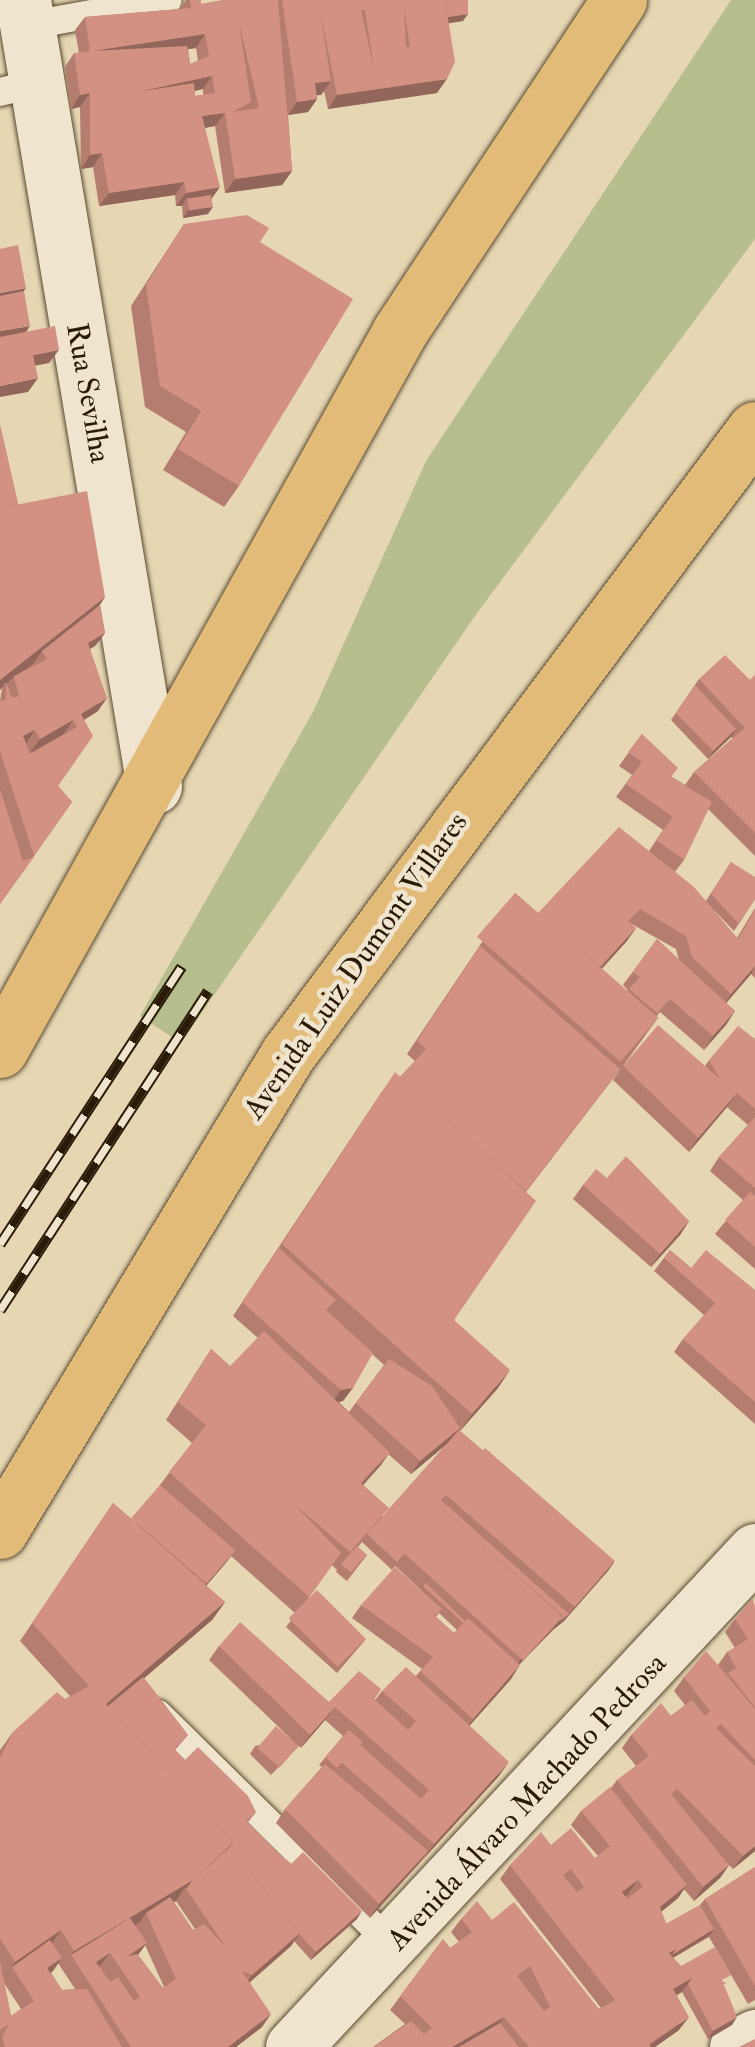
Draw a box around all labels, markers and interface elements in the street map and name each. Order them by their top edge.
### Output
street label: Rua Sevilha [58,320,118,466]
street label: Avenida Luiz Dumont Villares [236,806,476,1126]
street label: Avenida Álvaro Machado Pedrosa [380,1646,674,1958]

